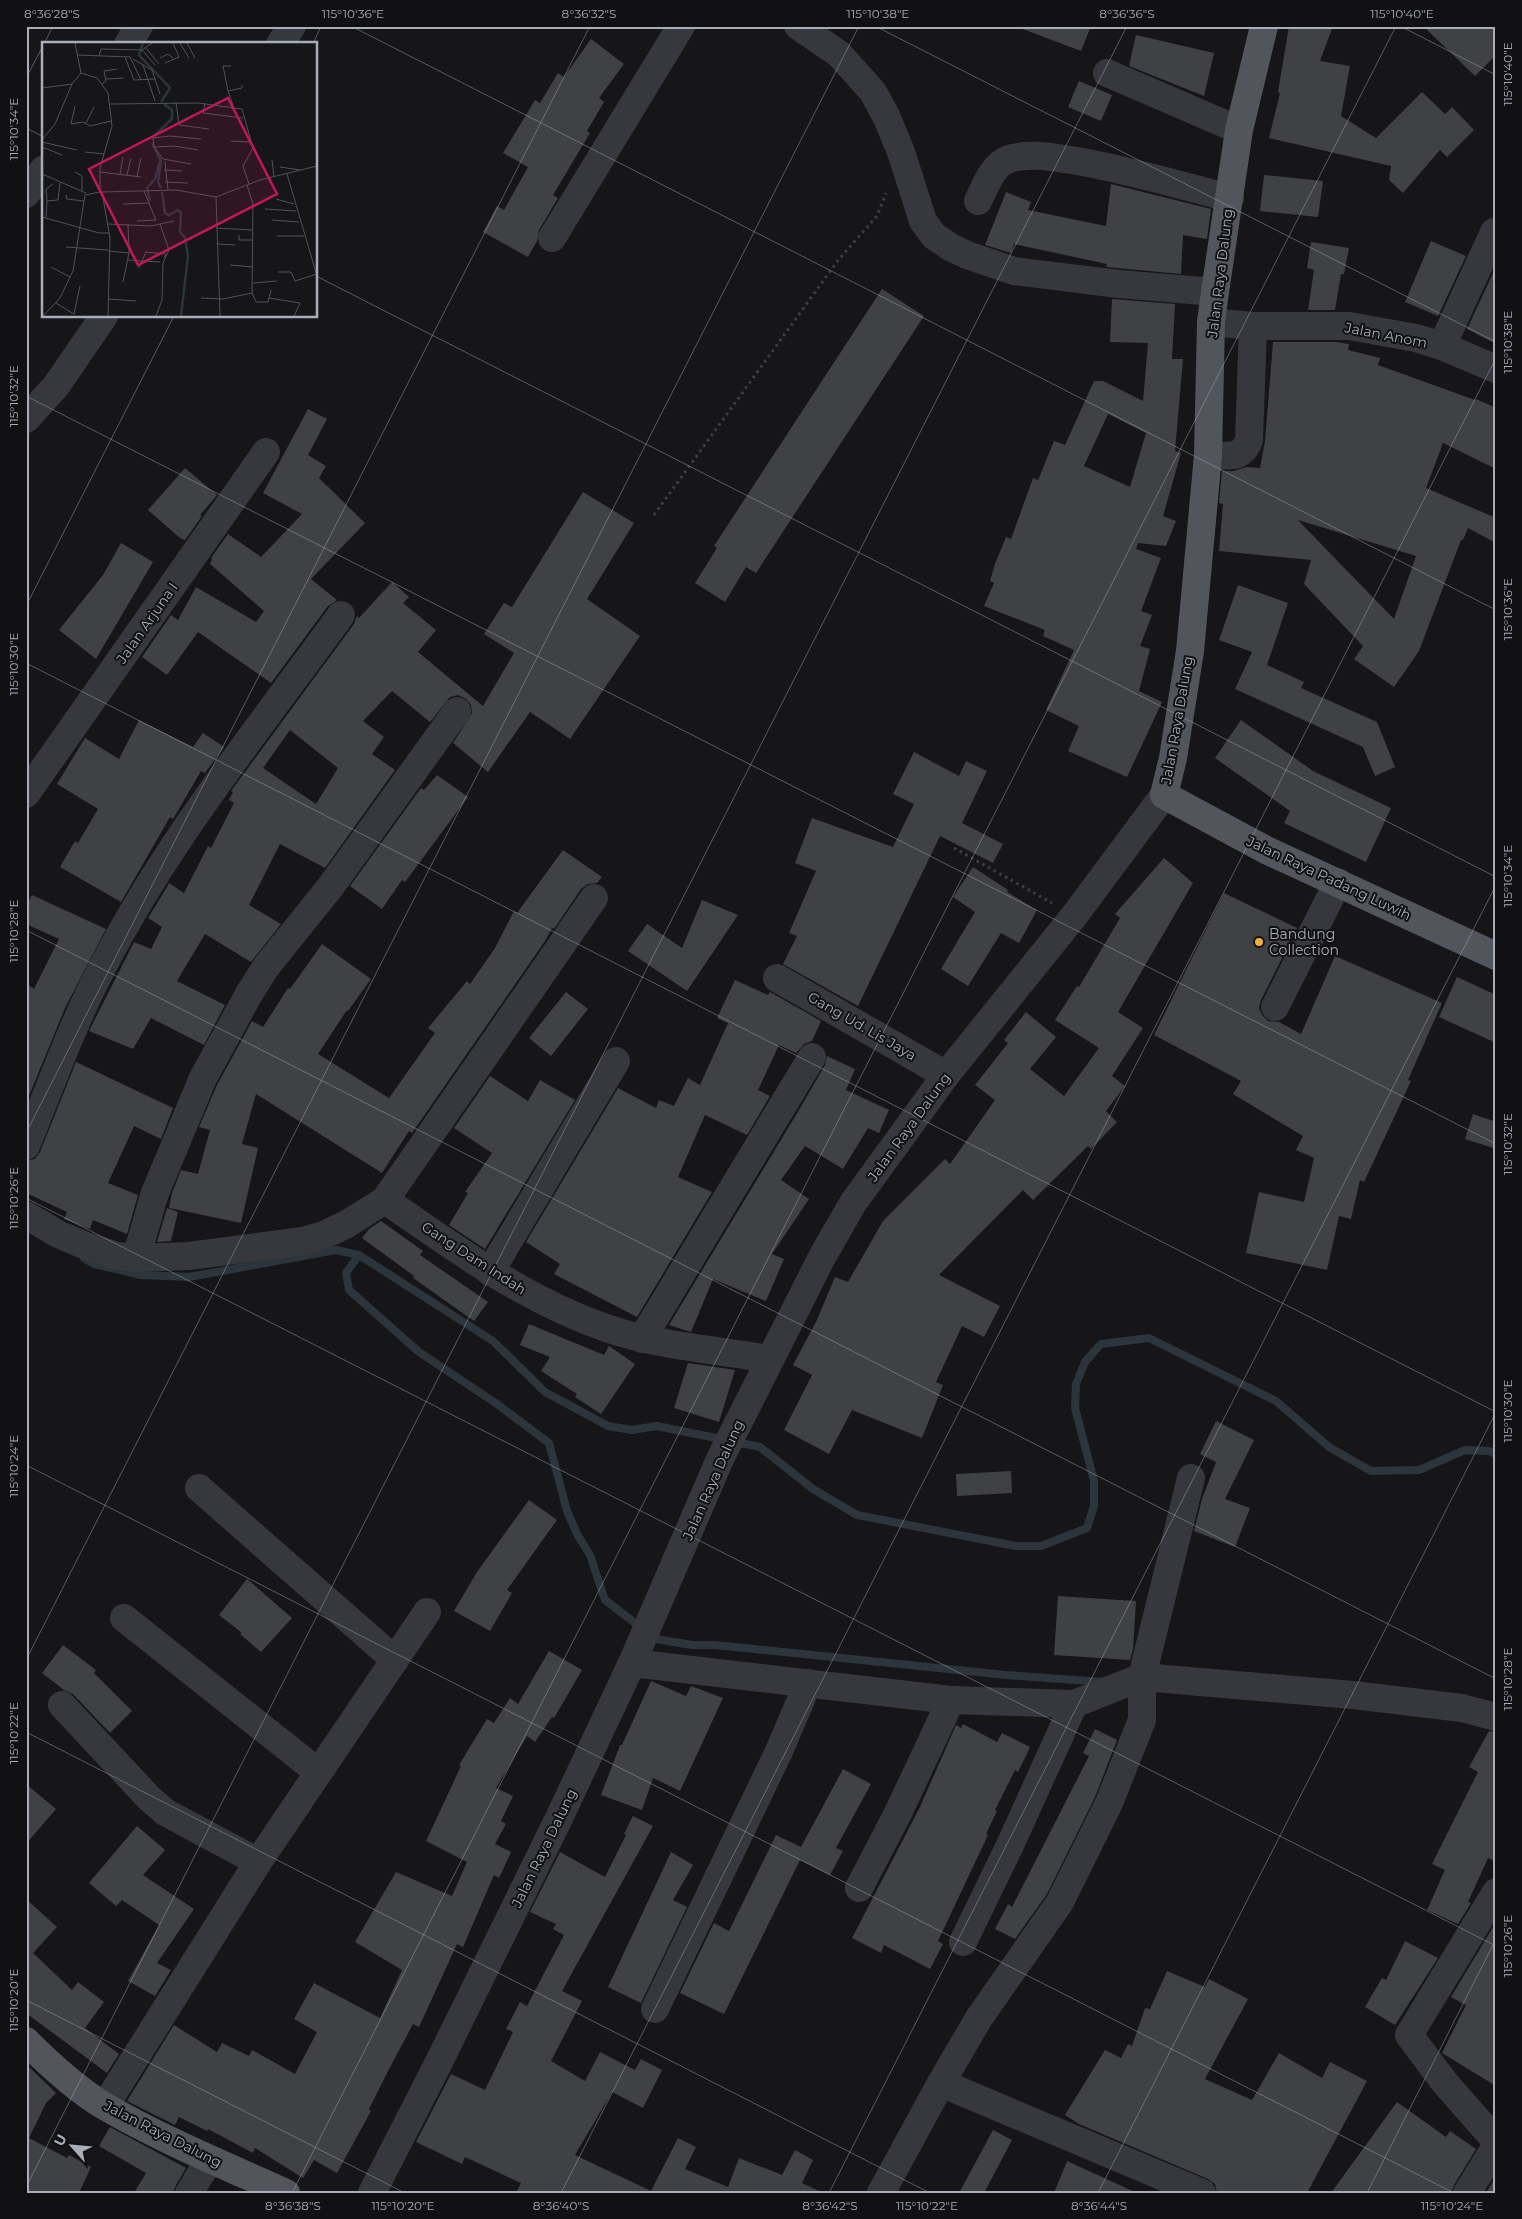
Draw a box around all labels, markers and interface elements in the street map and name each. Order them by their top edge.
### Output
text: 8°36'28"S [24,6,80,21]
text: 115°10'36"E [322,6,384,21]
text: 8°36'32"S [562,6,616,21]
text: 115°10'38"E [847,6,909,21]
text: 8°36'36"S [1099,6,1155,21]
text: 115°10'40"E [1370,6,1434,21]
inset map [42,42,318,318]
text: 115°10'40"E [1500,42,1515,106]
text: 115°10'34"E [6,98,21,160]
street label: Jalan Raya Dalung [1203,207,1237,339]
text: 115°10'38"E [1500,311,1515,373]
street label: Jalan Anom [1342,318,1429,352]
text: 115°10'32"E [6,365,21,427]
text: 115°10'36"E [1500,578,1515,640]
street label: Jalan Arjuna I [112,579,182,668]
text: 115°10'30"E [6,632,21,696]
street label: Jalan Raya Dalung [1157,655,1197,786]
street label: Jalan Raya Padang Luwih [1243,832,1414,924]
text: 115°10'34"E [1500,845,1515,907]
text: 115°10'28"E [6,900,21,962]
place label: Bandung Collection [1269,925,1339,959]
marker: Bandung Collection [1253,936,1265,948]
street label: Gang Ud. Lis Jaya [805,988,919,1064]
street label: Jalan Raya Dalung [863,1069,954,1186]
text: 115°10'32"E [1500,1113,1515,1175]
text: 115°10'26"E [6,1167,21,1229]
street label: Gang Dam Indah [418,1217,530,1299]
text: 115°10'30"E [1500,1379,1515,1443]
street label: Jalan Raya Dalung [678,1417,748,1544]
text: 115°10'24"E [6,1435,21,1497]
text: 115°10'28"E [1500,1648,1515,1710]
text: 115°10'22"E [6,1702,21,1764]
street label: Jalan Raya Dalung [507,1786,581,1911]
text: 115°10'26"E [1500,1915,1515,1977]
text: 115°10'20"E [6,1968,21,2032]
street label: Jalan Raya Dalung [100,2096,225,2171]
north arrow [48,2122,98,2172]
text: U [50,2131,71,2149]
text: 8°36'38"S [265,2198,321,2213]
text: 115°10'20"E [371,2198,435,2213]
text: 8°36'40"S [533,2198,589,2213]
text: 8°36'42"S [802,2198,858,2213]
text: 115°10'22"E [896,2198,958,2213]
text: 8°36'44"S [1071,2198,1127,2213]
text: 115°10'24"E [1421,2198,1483,2213]

